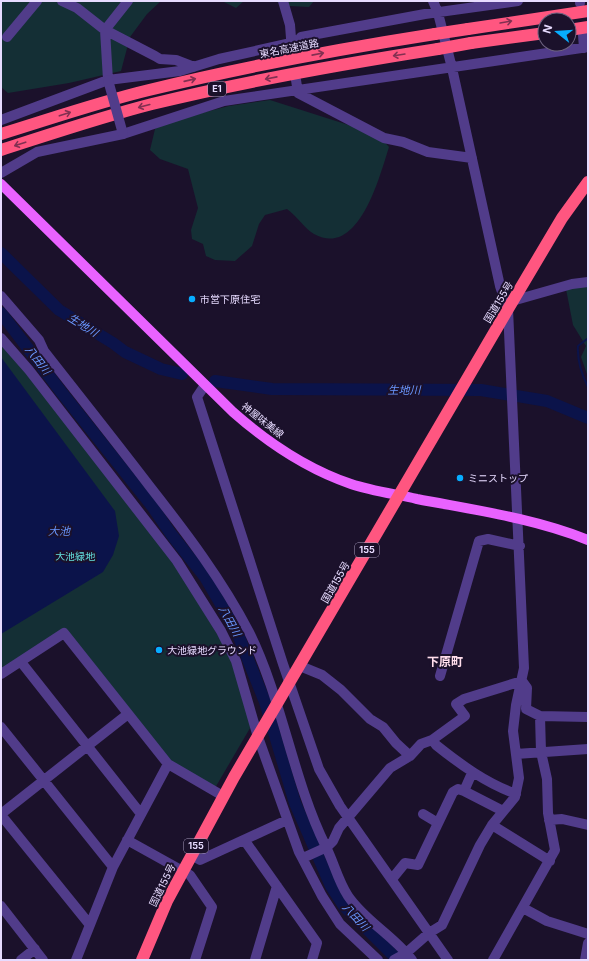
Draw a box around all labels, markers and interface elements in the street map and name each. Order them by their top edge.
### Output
north arrow [537,12,577,52]
one-way arrow [499,18,512,26]
text: N [540,23,555,35]
street label: 東名高速道路 [258,36,320,60]
one-way arrow [311,50,324,58]
one-way arrow [393,51,406,59]
one-way arrow [265,75,278,83]
one-way arrow [184,76,197,84]
road number: E1 [208,82,226,96]
one-way arrow [138,103,151,110]
one-way arrow [58,110,71,117]
one-way arrow [14,141,27,148]
street label: 国道155号 [481,279,515,325]
place label: 市営下原住宅 [200,293,260,305]
marker: 市営下原住宅 [187,294,197,304]
water label: 生地川 [65,310,102,340]
water label: 八田川 [22,343,54,378]
water label: 生地川 [388,383,421,397]
street label: 神屋味美線 [240,400,286,440]
place label: ミニストップ [468,472,528,484]
marker: ミニストップ [455,473,465,483]
water label: 大池 [48,524,71,538]
road number: 155 [355,543,379,557]
park label: 大池緑地 [55,550,96,562]
street label: 国道155号 [318,559,352,605]
water label: 八田川 [216,603,245,640]
place label: 大池緑地グラウンド [167,644,257,656]
marker: 大池緑地グラウンド [154,645,164,655]
district label: 下原町 [427,654,463,669]
road number: 155 [184,839,208,853]
street label: 国道155号 [146,862,178,908]
water label: 八田川 [340,900,373,935]

